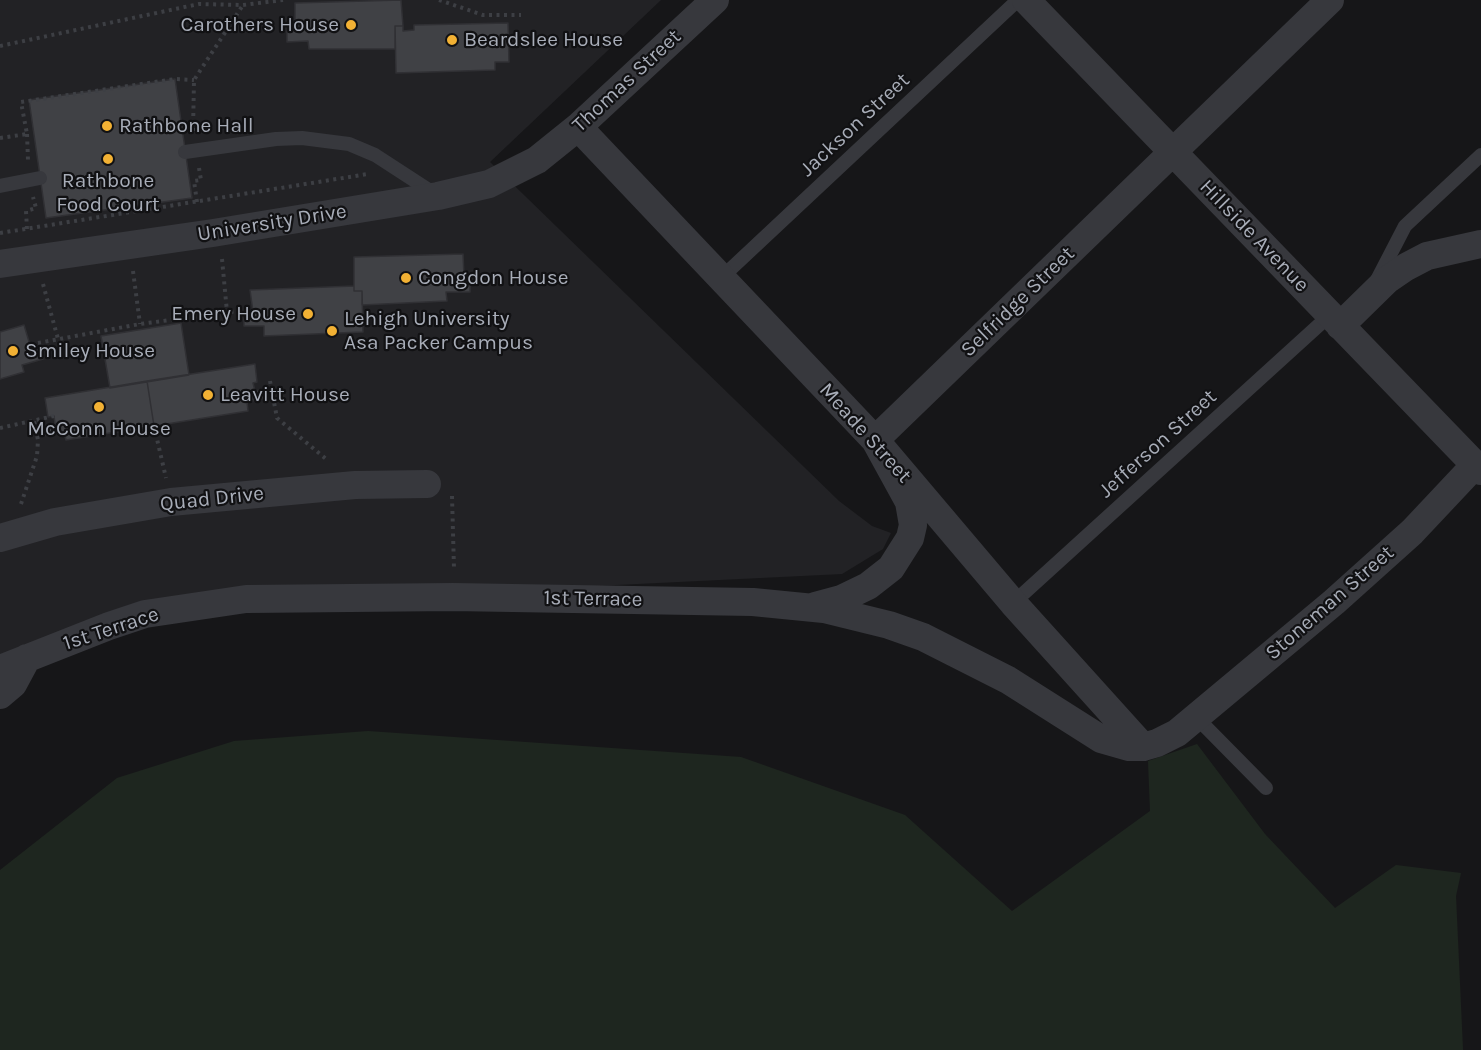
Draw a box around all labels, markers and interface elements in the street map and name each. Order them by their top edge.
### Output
place label: Carothers House [180,12,339,38]
marker: Carothers House [344,18,358,32]
street label: Thomas Street [567,24,687,138]
place label: Beardslee House [464,27,623,53]
marker: Beardslee House [445,33,459,47]
street label: Jackson Street [795,68,915,182]
place label: Rathbone Hall [119,113,254,139]
marker: Rathbone Hall [100,119,114,133]
marker: Rathbone Food Court [101,152,115,166]
place label: Rathbone Food Court [56,168,160,218]
street label: Hillside Avenue [1194,174,1314,298]
street label: University Drive [196,199,348,247]
street label: Selfridge Street [956,241,1080,363]
place label: Congdon House [418,265,569,291]
marker: Congdon House [399,271,413,285]
place label: Emery House [171,301,296,327]
place label: Lehigh University Asa Packer Campus [344,306,533,356]
marker: Emery House [301,307,315,321]
marker: Lehigh University Asa Packer Campus [325,324,339,338]
place label: Smiley House [25,338,155,364]
marker: Smiley House [6,344,20,358]
street label: Meade Street [813,378,917,488]
place label: Leavitt House [220,382,350,408]
street label: Jefferson Street [1094,385,1222,503]
marker: Leavitt House [201,388,215,402]
marker: McConn House [92,400,106,414]
place label: McConn House [27,416,171,442]
street label: Quad Drive [159,481,265,517]
street label: Stoneman Street [1261,540,1399,666]
street label: 1st Terrace [543,586,643,612]
street label: 1st Terrace [60,602,162,656]

